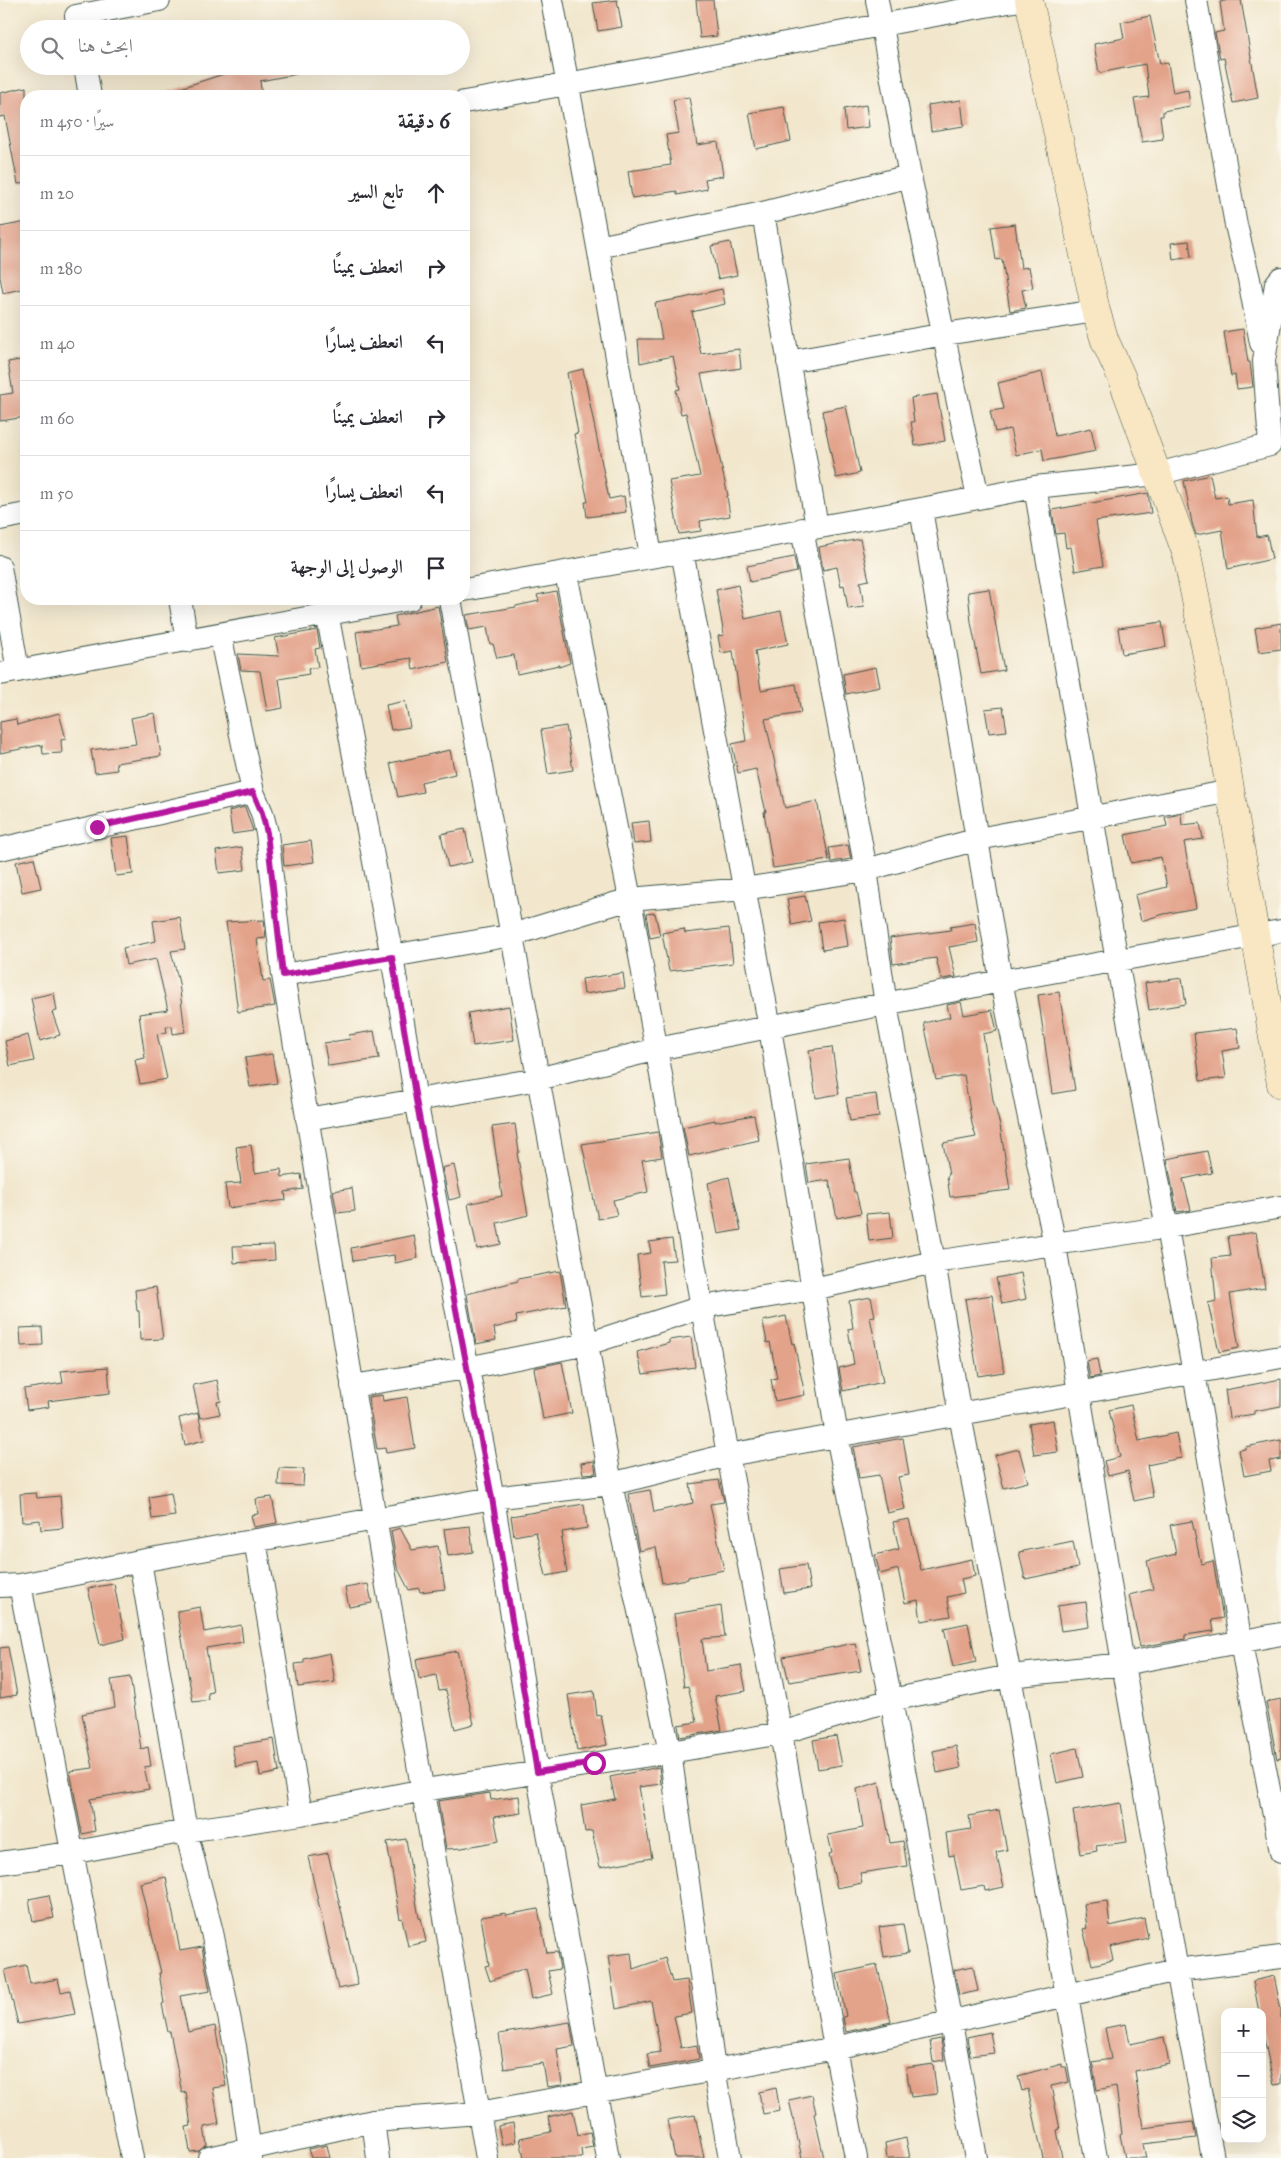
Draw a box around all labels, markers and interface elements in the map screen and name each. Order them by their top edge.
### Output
search box [20,20,470,75]
icon: search [38,34,66,62]
text: ابحث هنا [78,34,133,57]
text: 6 دقيقة [398,108,450,134]
text: سيرًا · 450 m [40,112,114,131]
icon: ahead [422,179,450,207]
text: تابع السير [349,180,403,203]
text: 20 m [40,184,74,203]
icon: right [422,254,450,282]
text: انعطف يمينًا [333,255,403,278]
text: 280 m [40,259,83,278]
icon: left [422,329,450,357]
text: انعطف يسارًا [325,330,403,353]
text: 40 m [40,334,75,353]
icon: right [422,404,450,432]
text: انعطف يمينًا [333,405,403,428]
text: 60 m [40,409,74,428]
icon: left [422,479,450,507]
text: انعطف يسارًا [325,480,403,503]
text: 50 m [40,484,74,503]
icon: arrive [422,554,450,582]
text: الوصول إلى الوجهة [291,555,403,578]
route end [86,816,109,839]
route start [583,1752,606,1775]
map controls [1221,2008,1266,2143]
button: + [1221,2008,1266,2053]
button: − [1221,2053,1266,2098]
button: layers [1221,2098,1266,2143]

